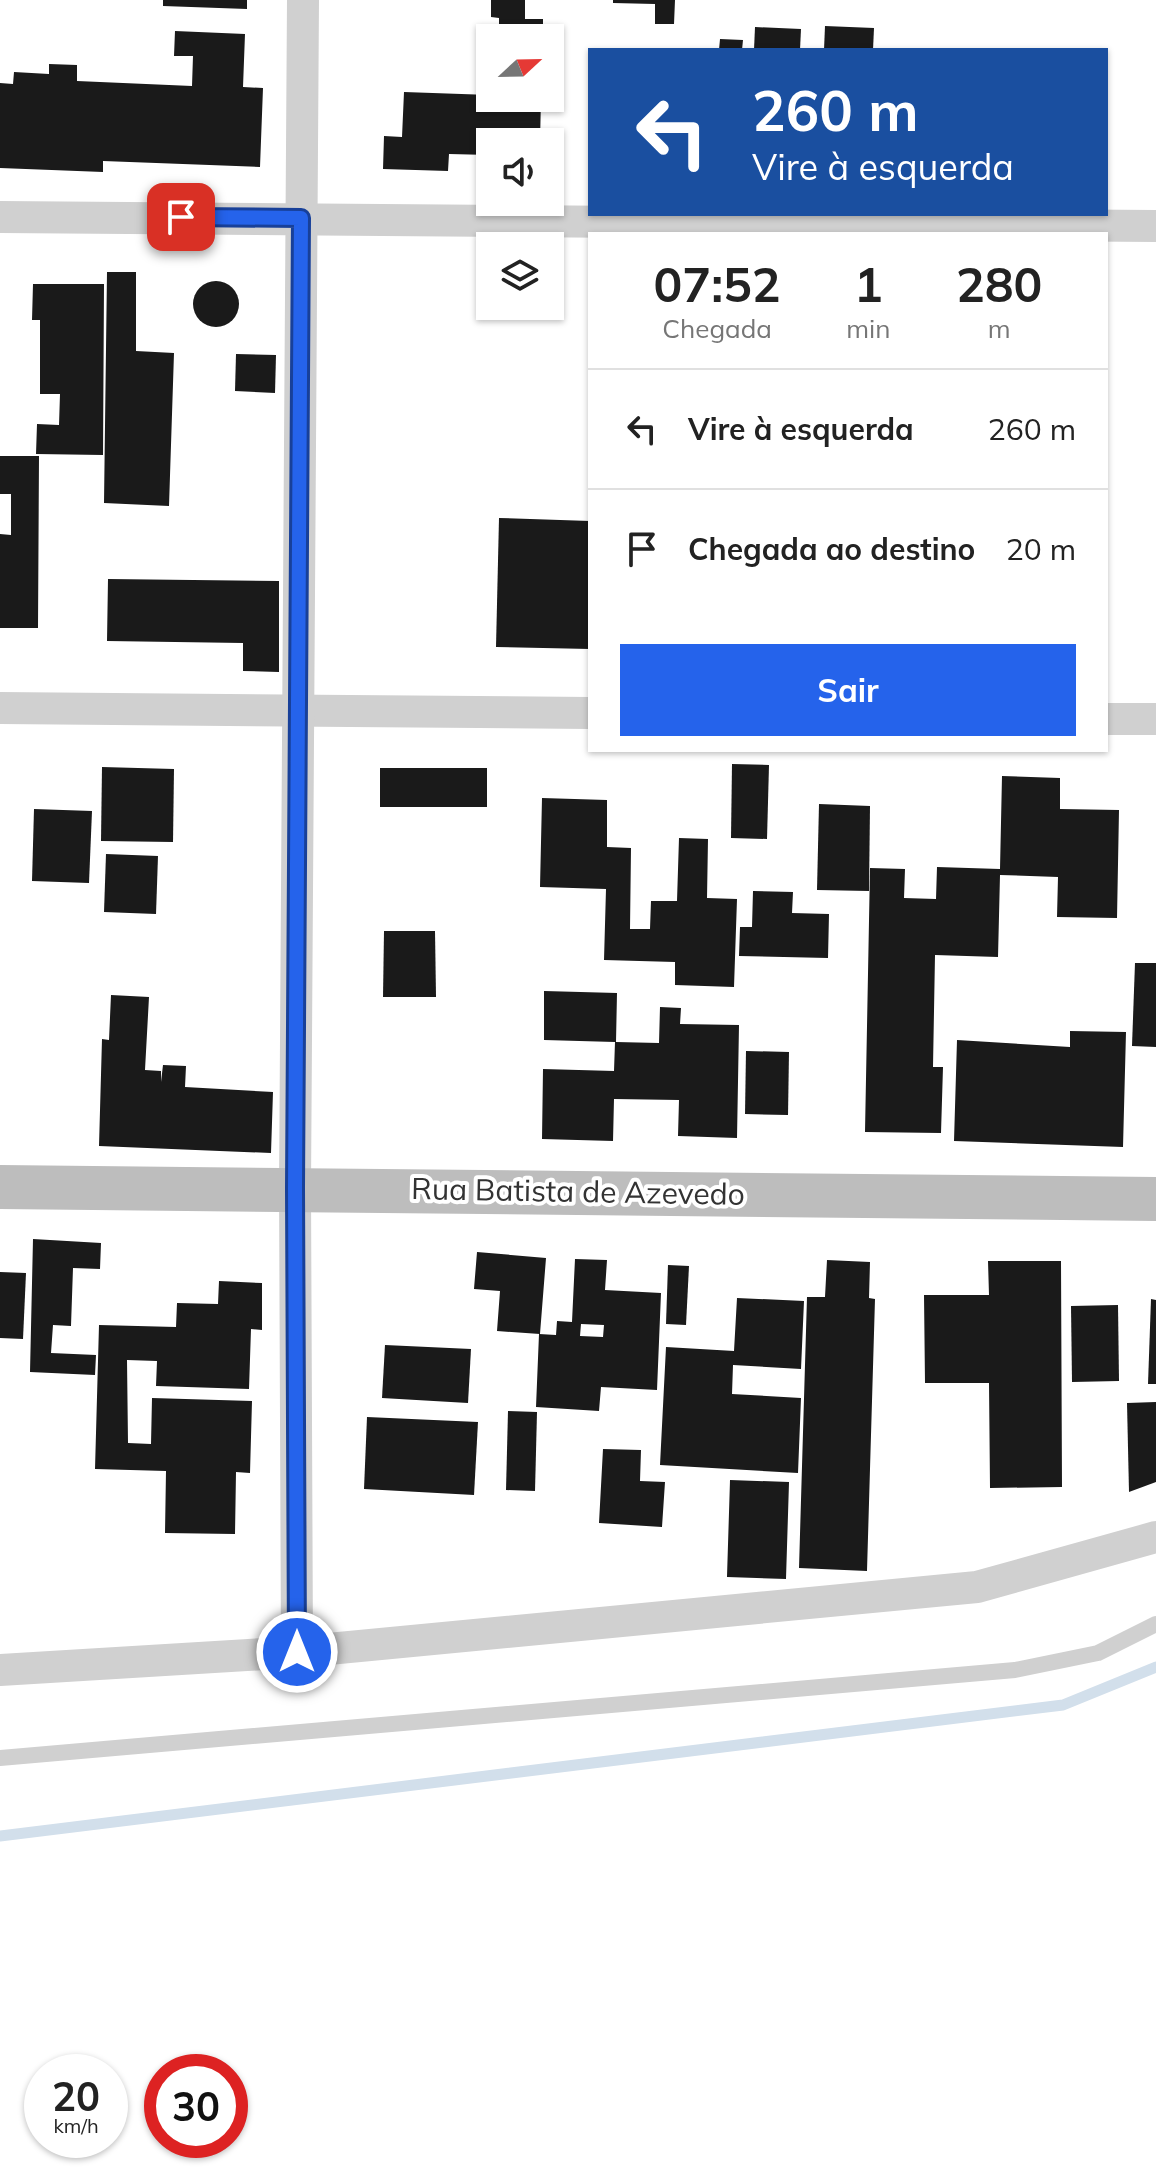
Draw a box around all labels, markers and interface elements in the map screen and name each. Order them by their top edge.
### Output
north arrow [476,24,564,112]
map controls [476,24,564,320]
text: 260 m [752,75,919,145]
icon: left [620,80,724,184]
button: sound [476,128,564,216]
text: Vire à esquerda [752,144,1014,189]
pin [147,183,215,251]
icon: arrive [159,195,203,239]
button: layers [476,232,564,320]
text: 07:52 [654,254,781,314]
text: 1 [854,254,883,314]
text: 280 [956,254,1042,314]
text: Chegada [662,312,772,345]
text: min [846,312,890,345]
text: m [988,312,1011,345]
icon: left [620,407,664,451]
text: Vire à esquerda [688,410,914,448]
text: 260 m [988,410,1076,448]
icon: arrive [620,527,664,571]
text: Chegada ao destino [688,530,975,568]
text: 20 m [1006,530,1076,568]
button: Sair [620,644,1076,736]
street label: Rua Batista de Azevedo [411,1169,745,1213]
position arrow [255,1610,339,1694]
speed limit sign: 30 [144,2054,248,2158]
text: 20 [52,2071,100,2121]
text: km/h [53,2113,99,2138]

